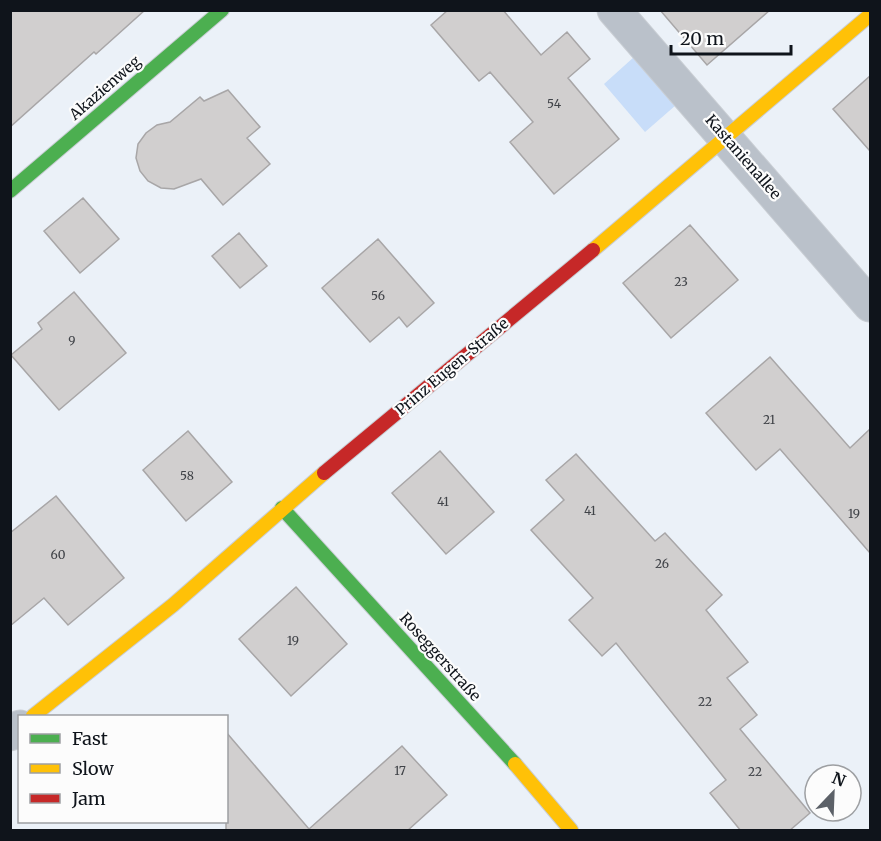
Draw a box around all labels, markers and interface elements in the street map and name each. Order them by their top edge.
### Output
scale bar [671,18,791,56]
text: 20 m [680,27,724,50]
street label: Akazienweg [64,52,144,124]
house number: 54 [547,96,562,111]
street label: Kastanienallee [701,110,785,203]
house number: 23 [674,274,688,289]
house number: 56 [371,288,385,303]
street label: Prinz Eugen-Straße [391,314,512,419]
house number: 9 [68,333,76,348]
house number: 21 [763,412,776,427]
house number: 58 [180,468,194,483]
house number: 41 [437,494,450,509]
house number: 41 [584,503,597,518]
house number: 19 [848,506,860,521]
house number: 60 [51,547,66,562]
house number: 26 [655,556,669,571]
street label: Roseggerstraße [396,608,485,705]
house number: 19 [287,633,299,648]
house number: 22 [698,694,712,709]
legend [18,715,228,823]
text: Fast [72,727,108,750]
text: Slow [72,757,115,780]
house number: 17 [394,763,406,778]
north arrow [803,763,863,823]
house number: 22 [748,764,762,779]
text: N [829,768,849,791]
text: Jam [71,787,106,810]

